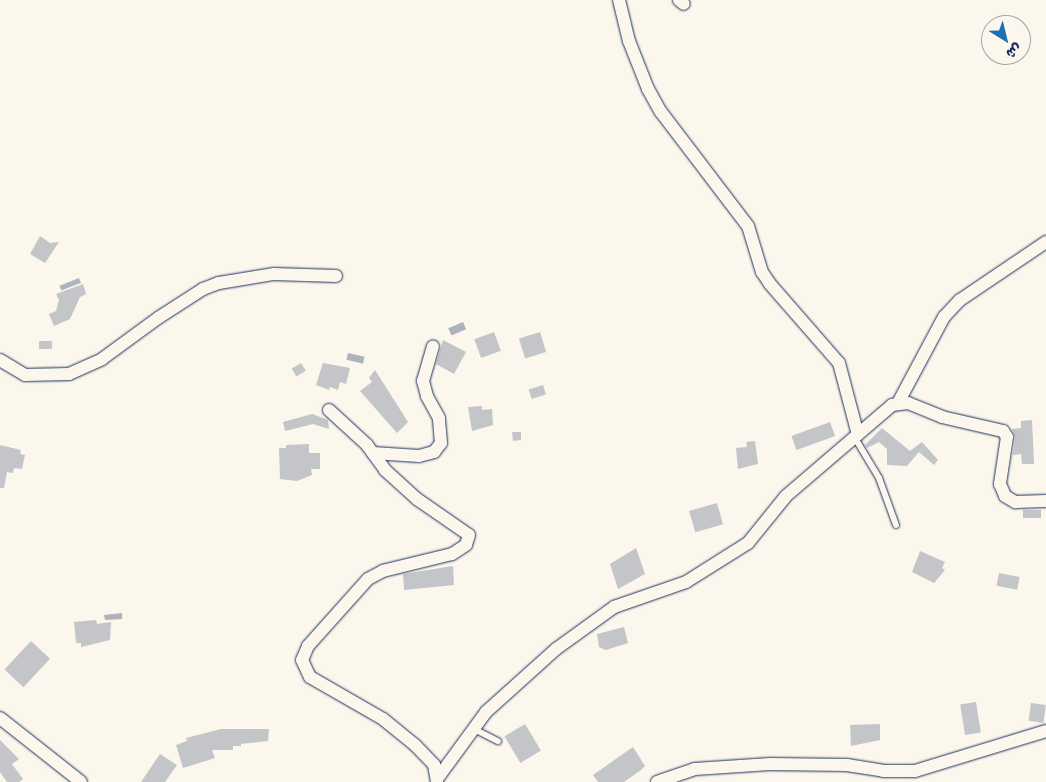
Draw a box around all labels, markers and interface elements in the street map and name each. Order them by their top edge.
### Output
north arrow [981,15,1031,65]
text: ش [1002,39,1027,65]

